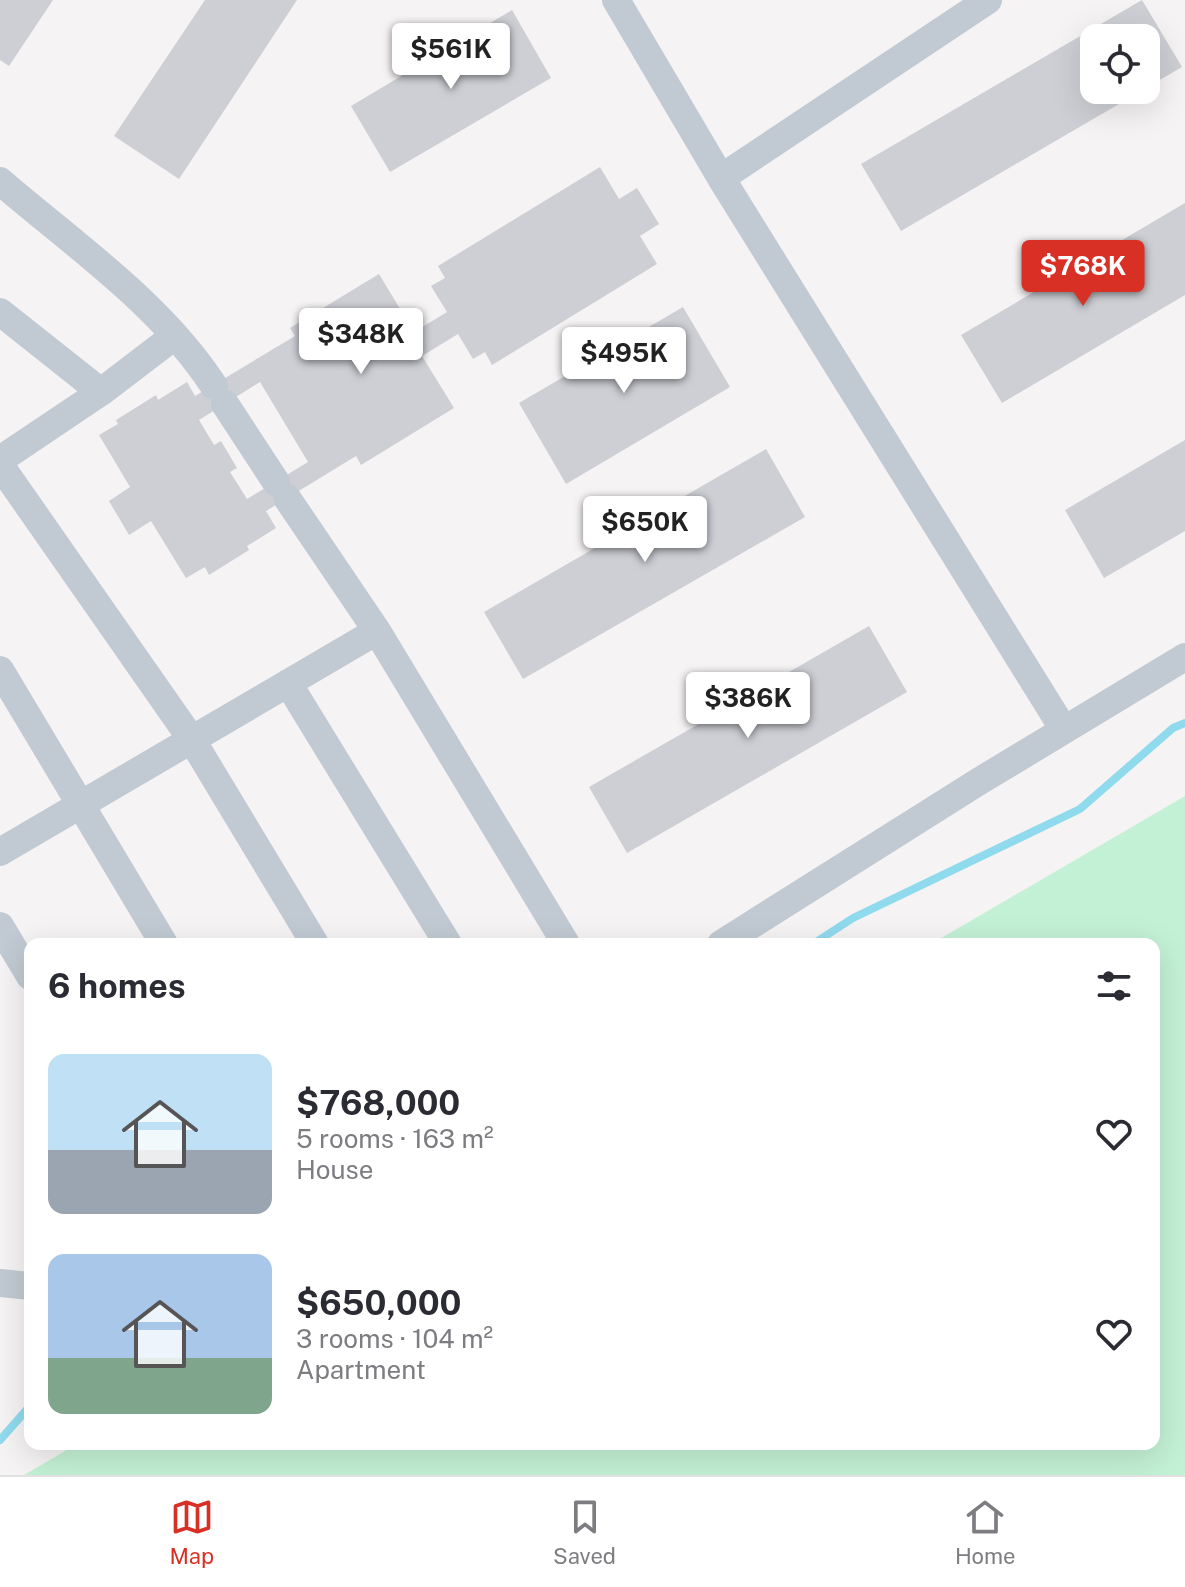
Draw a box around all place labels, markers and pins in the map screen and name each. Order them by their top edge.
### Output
pin: $561K [395,23,507,91]
pin: $768K [1027,240,1139,308]
pin: $348K [305,308,417,376]
pin: $495K [568,327,680,395]
pin: $650K [589,496,701,564]
pin: $386K [692,672,804,740]

